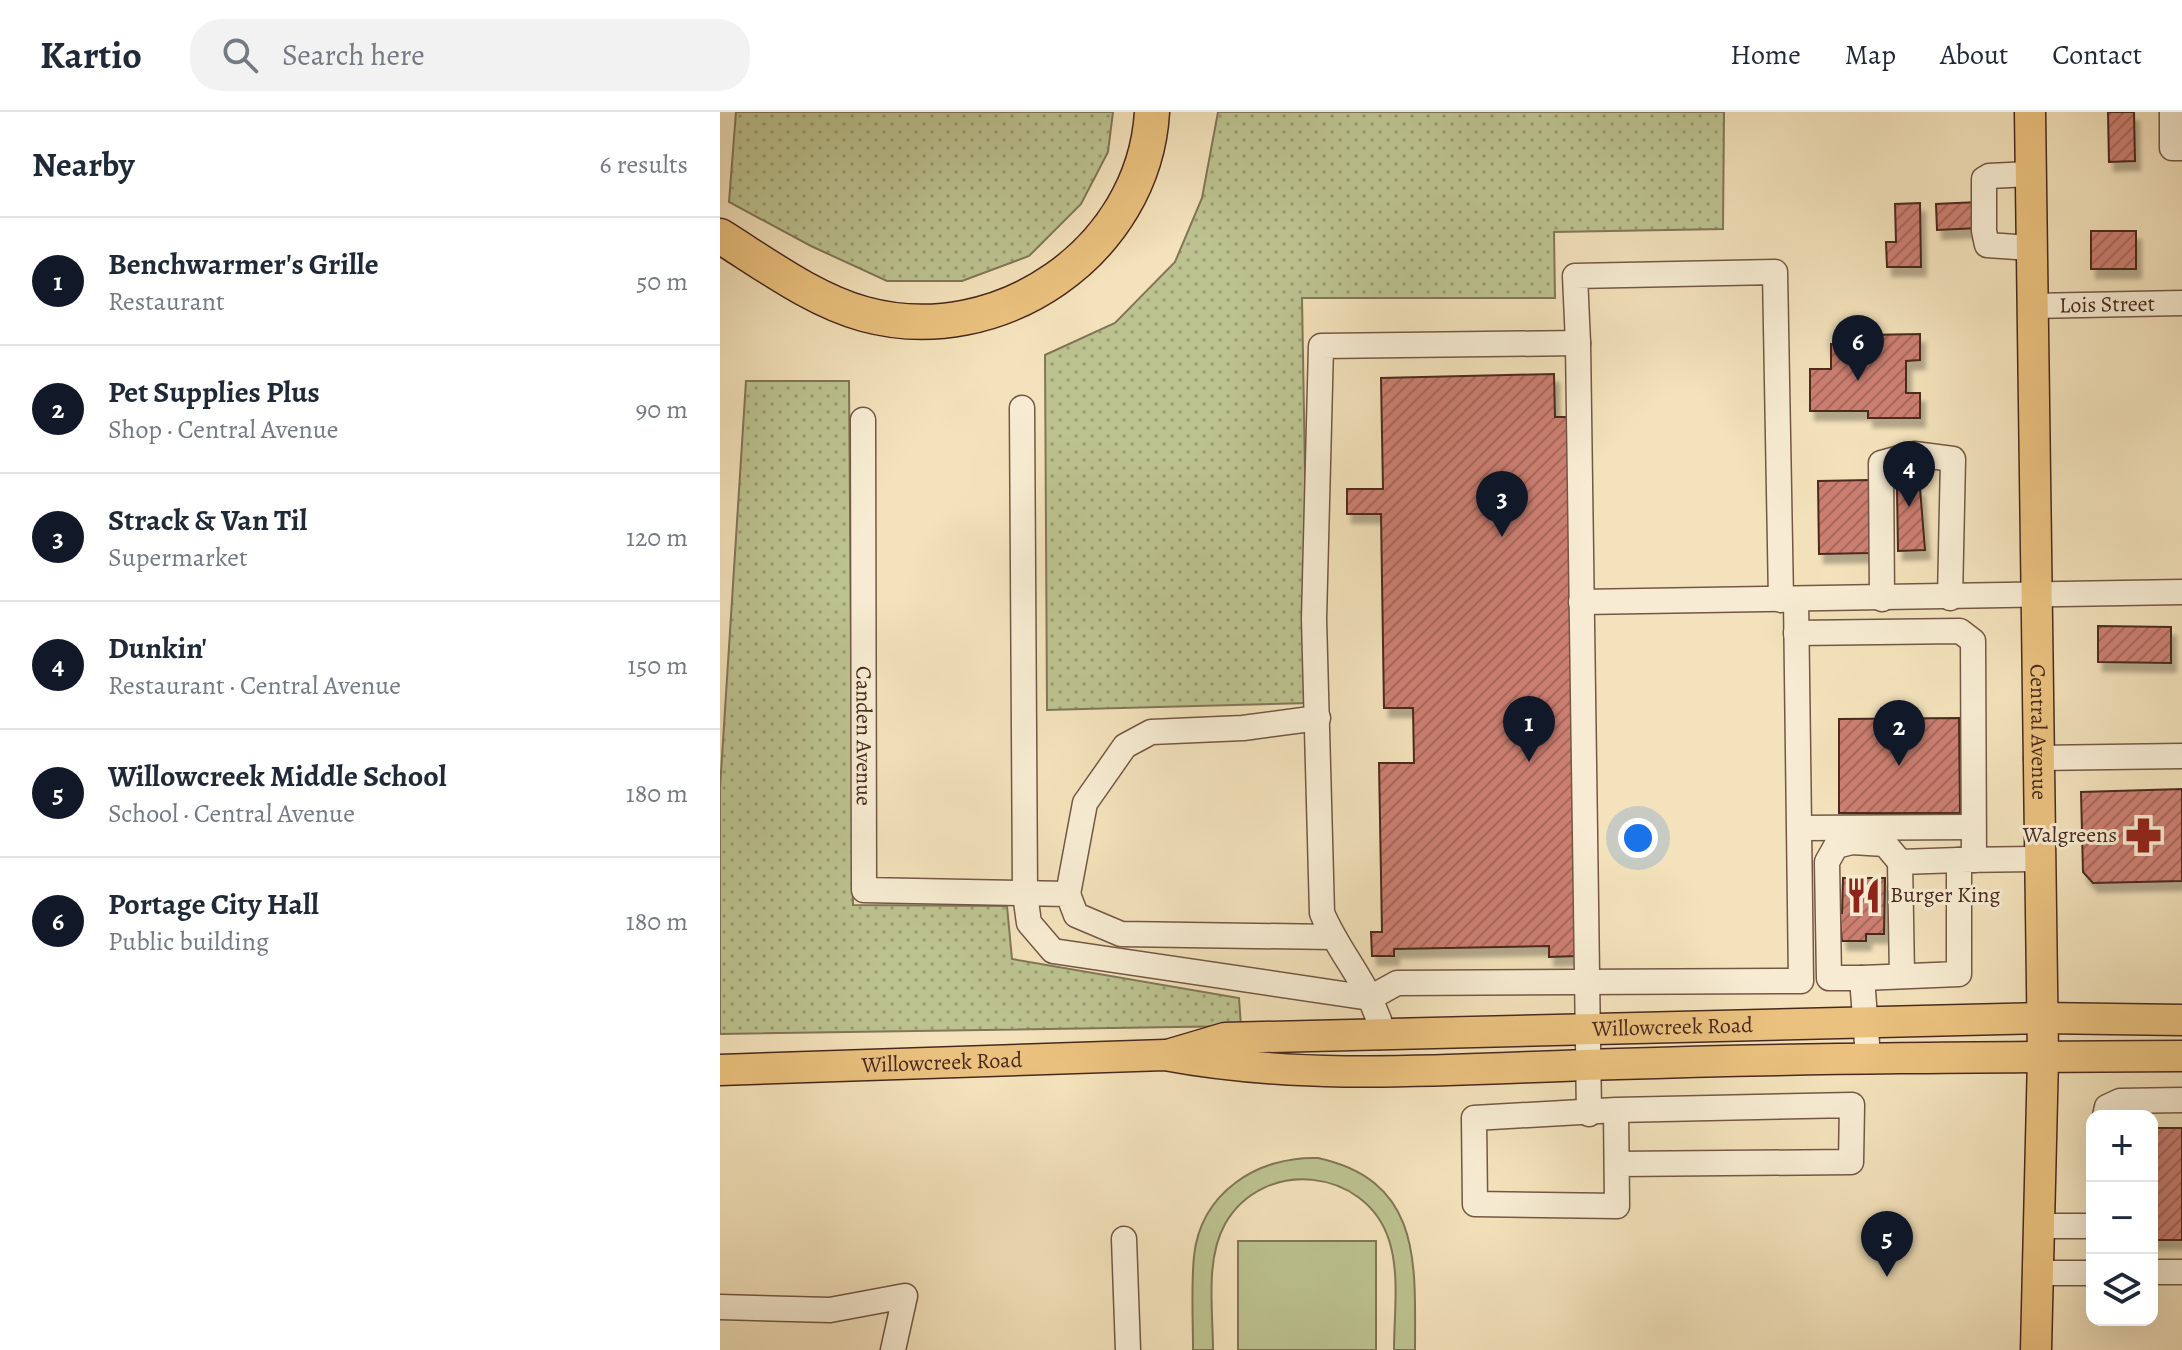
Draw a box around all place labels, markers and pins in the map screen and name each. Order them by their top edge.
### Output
pin: 6 [1832,315,1884,381]
pin: 4 [1883,441,1935,507]
pin: 3 [1476,471,1528,537]
pin: 1 [1503,696,1555,762]
pin: 2 [1873,700,1925,766]
pharmacy icon: Walgreens [2124,816,2162,854]
place label: Walgreens [2022,820,2117,850]
restaurant icon: Burger King [1845,876,1883,914]
place label: Burger King [1890,880,2000,910]
pin: 5 [1861,1211,1913,1277]

